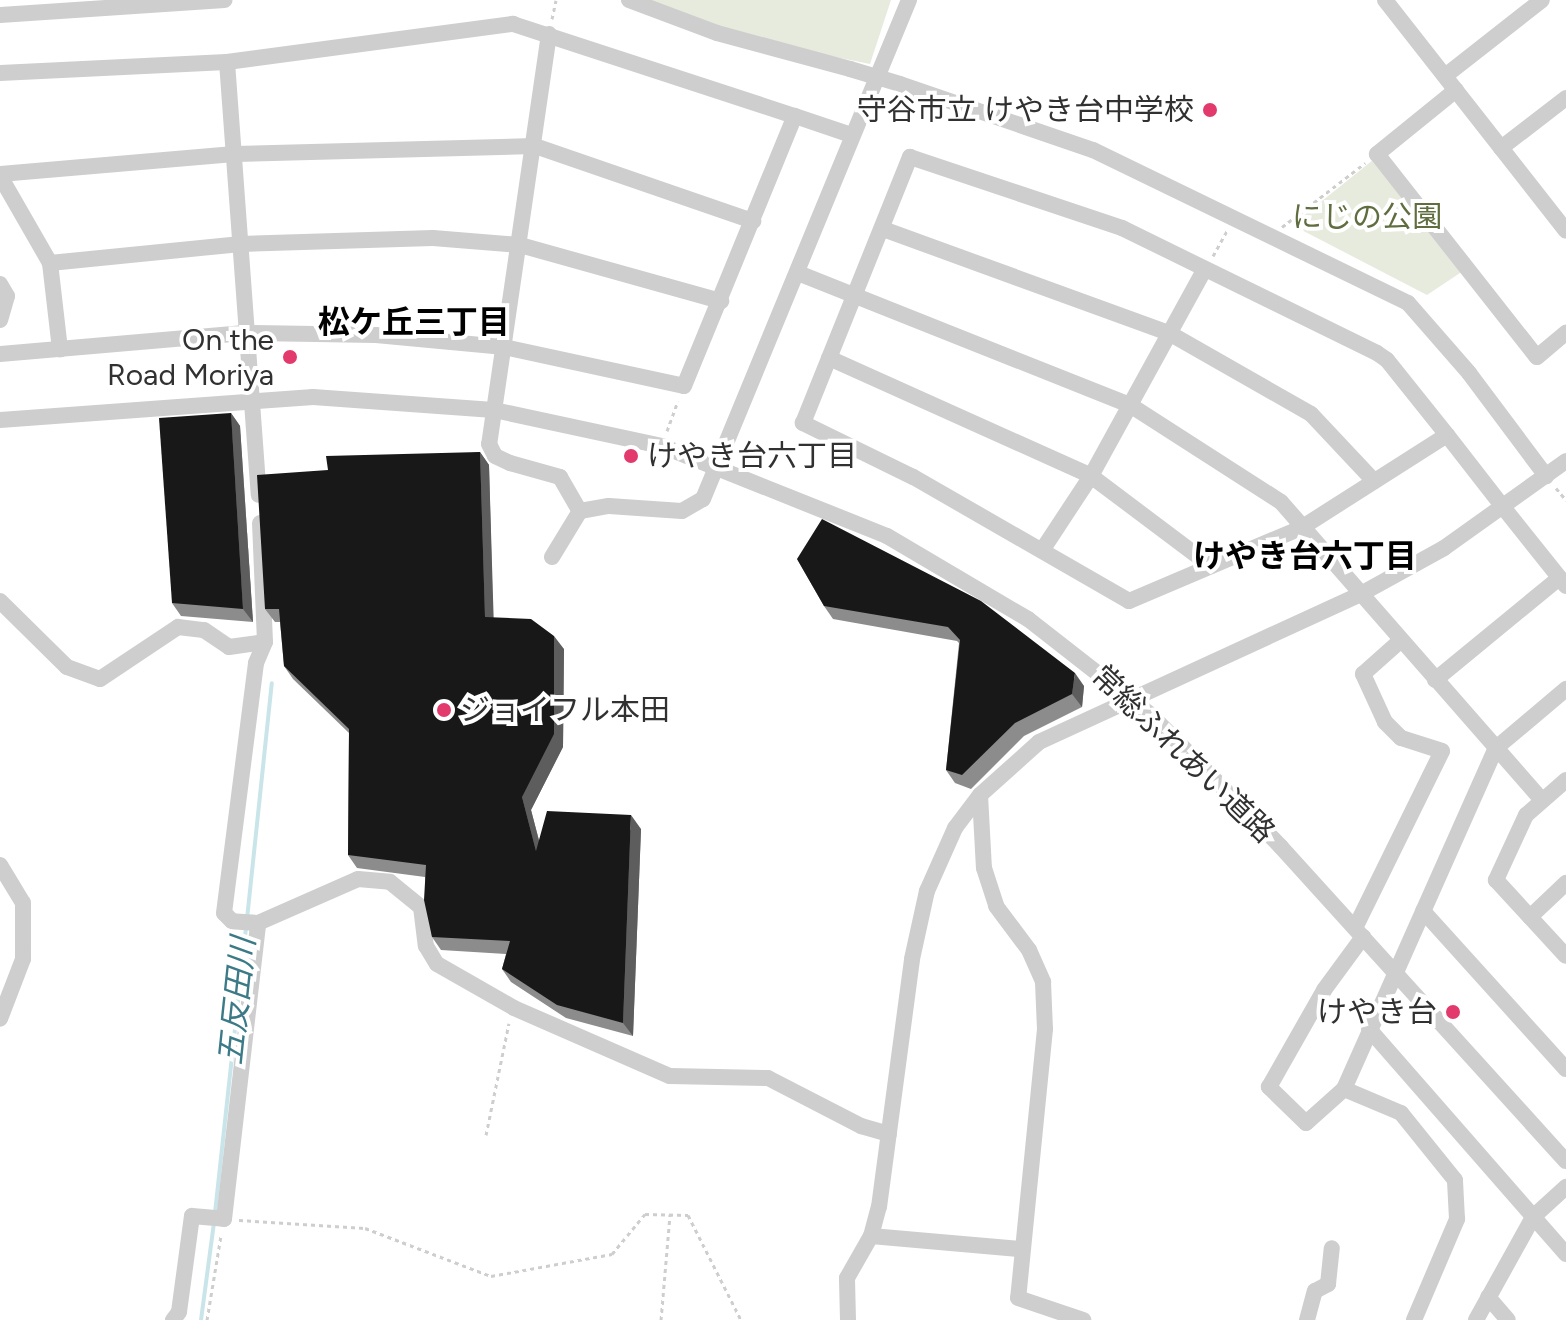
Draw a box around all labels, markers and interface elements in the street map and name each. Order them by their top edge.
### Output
place label: 守谷市立 けやき台中学校 [857,92,1194,128]
marker: 守谷市立 けやき台中学校 [1201,101,1219,119]
park label: にじの公園 [1292,199,1442,235]
district label: 松ケ丘三丁目 [318,303,510,341]
place label: On the Road Moriya [107,322,274,392]
marker: On the Road Moriya [281,348,299,366]
place label: けやき台六丁目 [647,438,857,474]
marker: けやき台六丁目 [622,447,640,465]
district label: けやき台六丁目 [1193,537,1417,575]
street label: 常総ふれあい道路 [1084,658,1282,850]
place label: ジョイフル本田 [460,692,670,728]
marker: ジョイフル本田 [435,701,453,719]
water label: 五反田川 [211,935,263,1067]
place label: けやき台 [1317,994,1437,1030]
marker: けやき台 [1444,1003,1462,1021]

